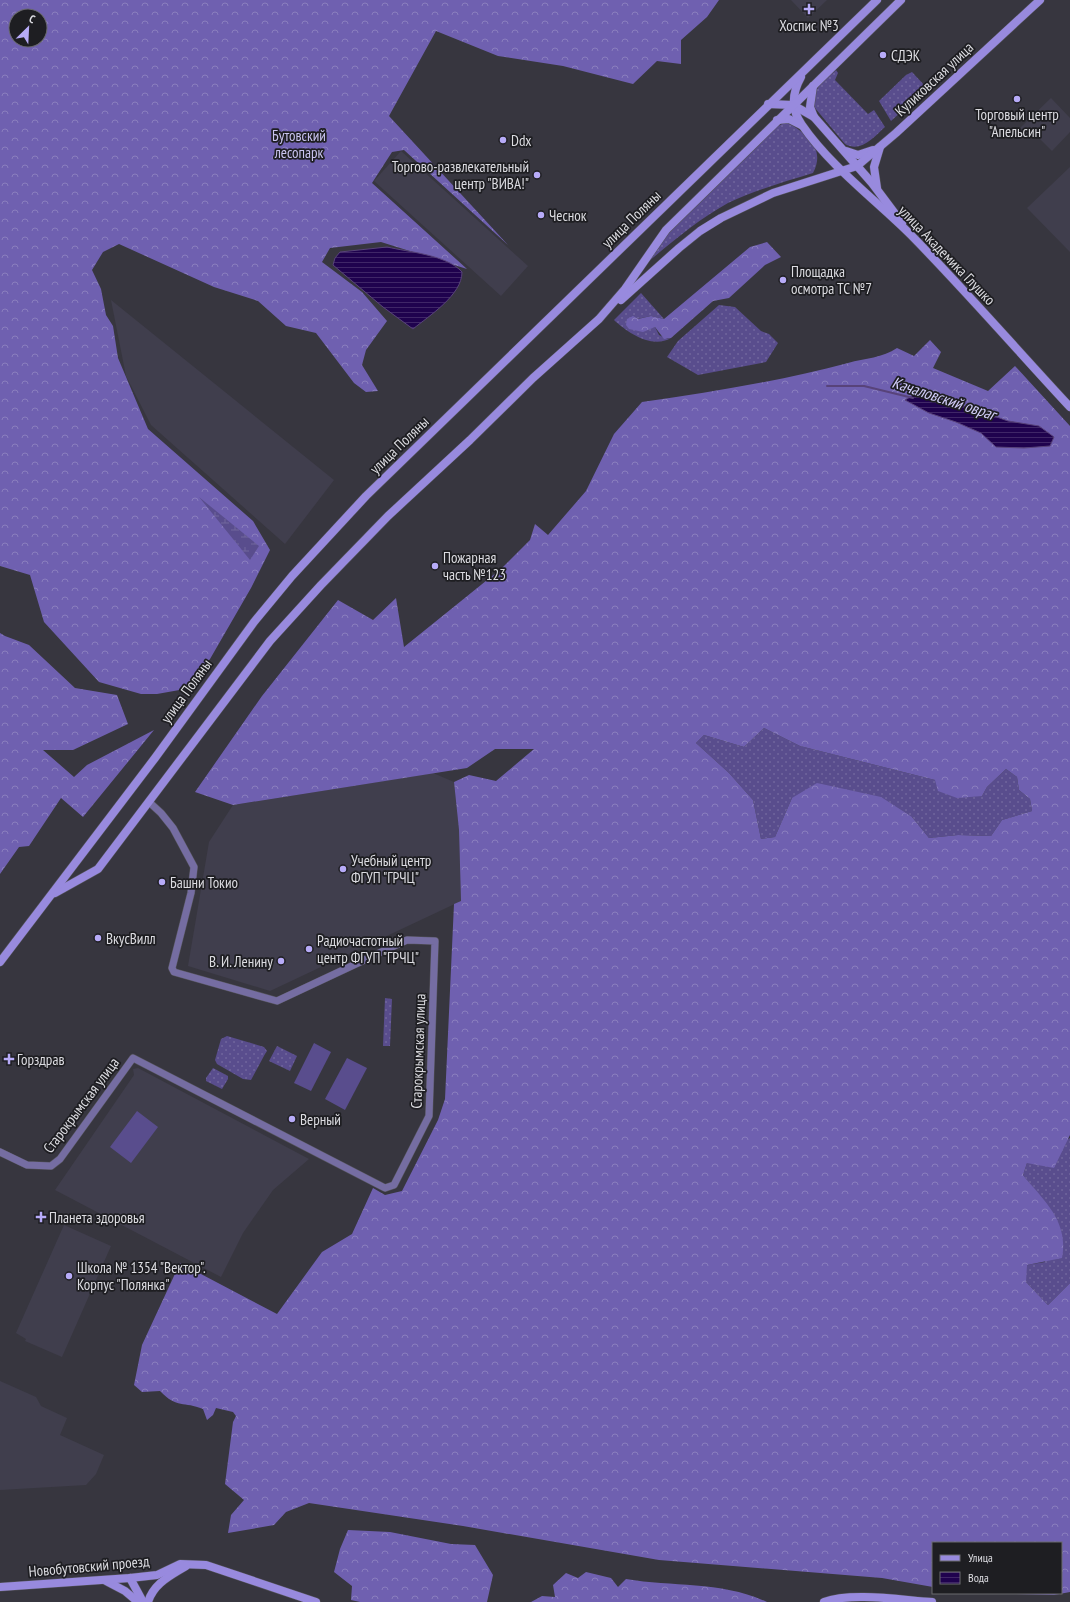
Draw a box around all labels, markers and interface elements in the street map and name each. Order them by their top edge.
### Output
marker: Хоспис №3 [803,3,815,15]
north arrow [8,8,48,48]
text: С [27,11,37,26]
place label: Хоспис №3 [779,16,839,35]
street label: Куликовская улица [891,38,977,120]
place label: СДЭК [891,46,921,65]
marker: СДЭК [878,50,888,60]
marker: Торговый центр "Апельсин" [1012,94,1022,104]
place label: Торговый центр "Апельсин" [975,105,1059,141]
park label: Бутовский лесопарк [272,126,326,162]
place label: Ddx [511,131,532,150]
marker: Ddx [498,135,508,145]
place label: Торгово-развлекательный центр "ВИВА!" [392,157,529,193]
marker: Торгово-развлекательный центр "ВИВА!" [532,170,542,180]
street label: улица Поляны [597,186,665,252]
street label: улица Академика Глушко [894,201,1000,309]
place label: Чеснок [549,206,587,225]
marker: Чеснок [536,210,546,220]
place label: Площадка осмотра ТС №7 [791,262,872,298]
marker: Площадка осмотра ТС №7 [778,275,788,285]
water label: Качаловский овраг [890,372,1000,425]
street label: улица Поляны [365,412,433,478]
place label: Пожарная часть №123 [443,548,506,584]
marker: Пожарная часть №123 [430,561,440,571]
street label: улица Поляны [156,655,216,727]
place label: Учебный центр ФГУП "ГРЧЦ" [351,851,431,887]
marker: Учебный центр ФГУП "ГРЧЦ" [338,864,348,874]
place label: Башни Токио [170,873,238,892]
marker: Башни Токио [157,877,167,887]
place label: ВкусВилл [106,929,156,948]
place label: Радиочастотный центр ФГУП "ГРЧЦ" [317,931,419,967]
marker: ВкусВилл [93,933,103,943]
marker: Радиочастотный центр ФГУП "ГРЧЦ" [304,944,314,954]
place label: В. И. Ленину [209,952,273,971]
marker: В. И. Ленину [276,956,286,966]
street label: Старокрымская улица [406,993,430,1109]
place label: Горздрав [17,1050,64,1069]
street label: Старокрымская улица [39,1053,123,1157]
marker: Горздрав [4,1054,14,1064]
place label: Верный [300,1110,341,1129]
marker: Верный [287,1114,297,1124]
place label: Планета здоровья [49,1208,145,1227]
marker: Планета здоровья [36,1212,46,1222]
place label: Школа № 1354 "Вектор". Корпус "Полянка" [77,1258,206,1294]
marker: Школа № 1354 "Вектор". Корпус "Полянка" [64,1271,74,1281]
legend [932,1542,1062,1594]
text: Улица [968,1550,993,1565]
street label: Новобутовский проезд [28,1551,151,1581]
text: Вода [968,1570,989,1585]

